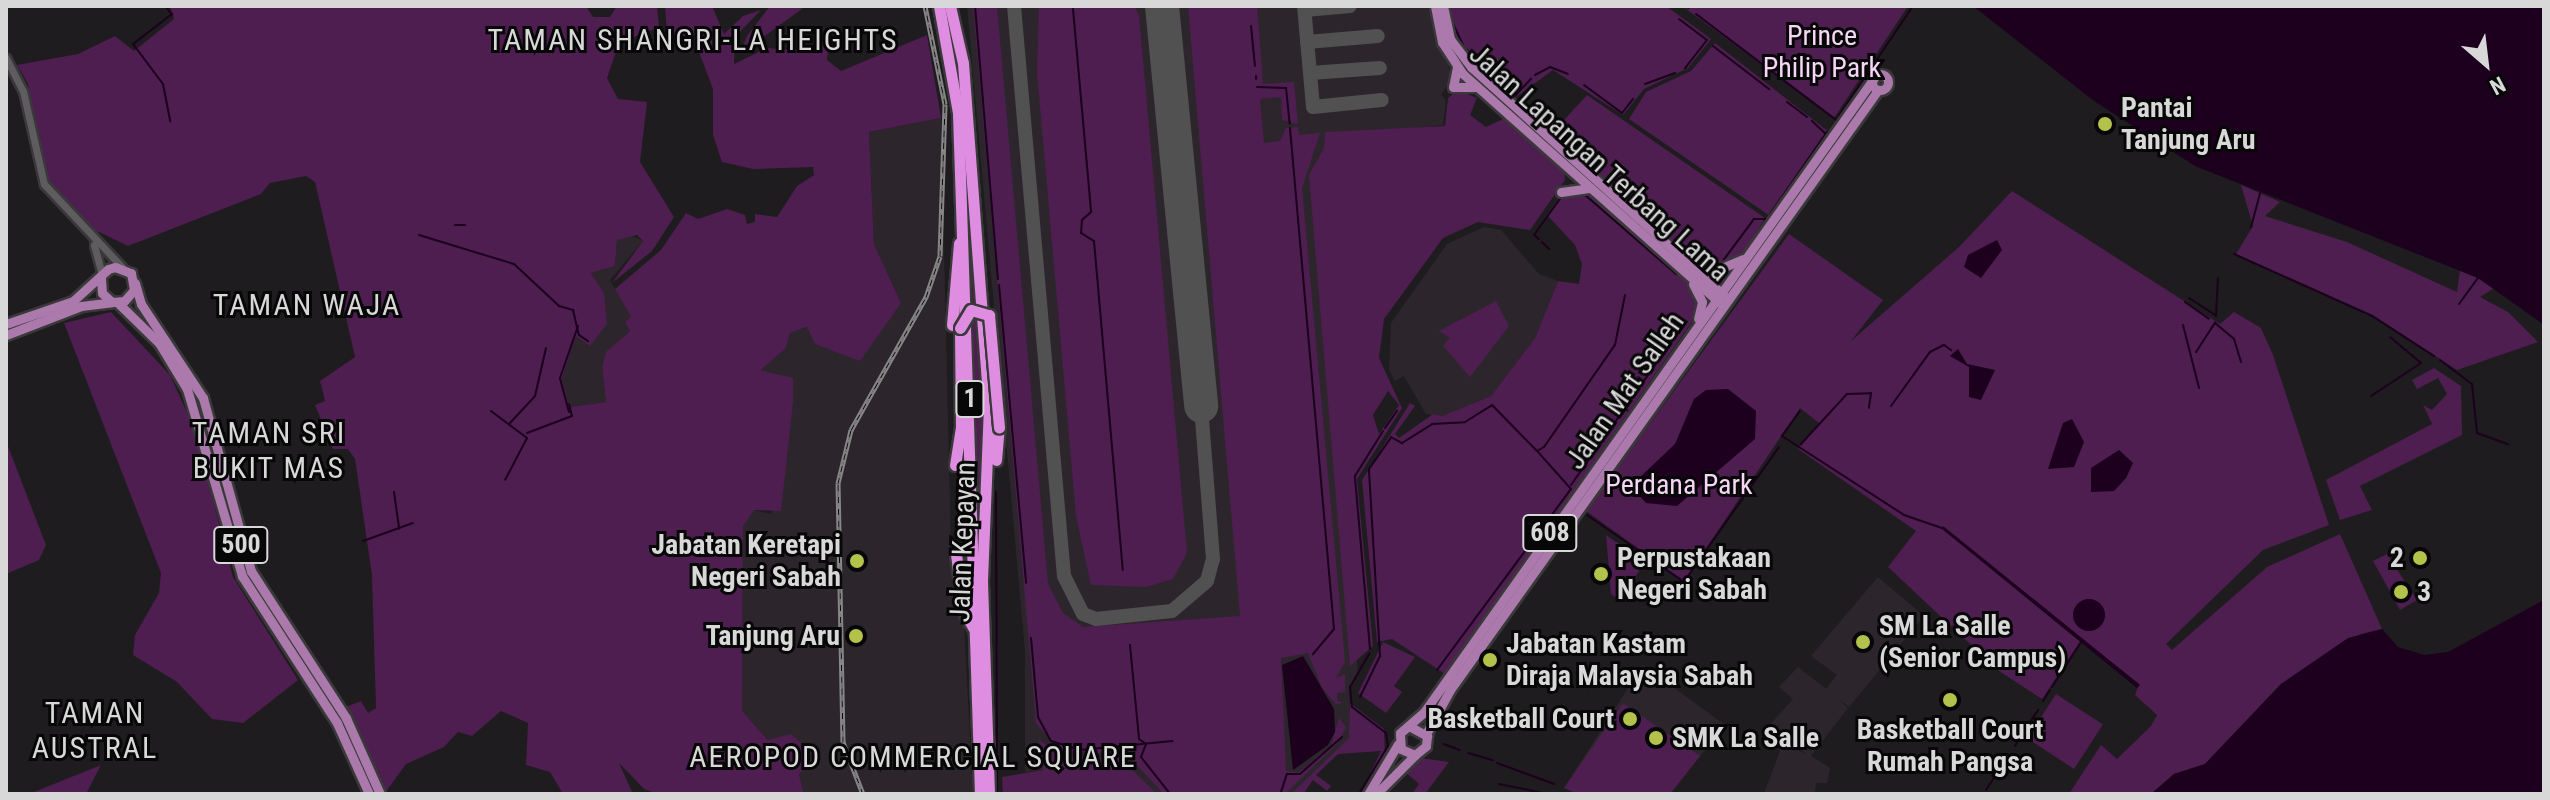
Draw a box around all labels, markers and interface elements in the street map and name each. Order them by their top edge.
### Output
park label: Prince Philip Park [1763,19,1881,85]
district label: TAMAN SHANGRI-LA HEIGHTS [488,22,898,58]
north arrow [2446,24,2526,104]
street label: Jalan Lapangan Terbang Lama [1462,37,1736,289]
text: N [2486,71,2509,100]
place label: Pantai Tanjung Aru [2121,91,2256,157]
marker: Pantai Tanjung Aru [2096,115,2114,133]
district label: TAMAN WAJA [213,287,401,323]
street label: Jalan Mat Salleh [1559,306,1691,476]
road number: 1 [954,377,986,421]
district label: TAMAN SRI BUKIT MAS [192,415,346,486]
street label: Jalan Kepayan [943,461,983,623]
park label: Perdana Park [1605,468,1753,502]
road number: 608 [1522,511,1578,555]
road number: 500 [213,523,269,567]
place label: Jabatan Keretapi Negeri Sabah [651,528,841,594]
place label: Perpustakaan Negeri Sabah [1617,541,1771,607]
place label: 2 [2390,541,2404,575]
marker: 2 [2411,549,2429,567]
marker: Jabatan Keretapi Negeri Sabah [848,552,866,570]
marker: Perpustakaan Negeri Sabah [1592,565,1610,583]
place label: 3 [2417,575,2431,609]
marker: 3 [2392,583,2410,601]
place label: SM La Salle (Senior Campus) [1879,609,2066,675]
place label: Tanjung Aru [705,619,840,653]
marker: Tanjung Aru [847,627,865,645]
place label: Jabatan Kastam Diraja Malaysia Sabah [1506,627,1753,693]
marker: SM La Salle (Senior Campus) [1854,633,1872,651]
marker: Jabatan Kastam Diraja Malaysia Sabah [1481,651,1499,669]
marker: Basketball Court Rumah Pangsa [1941,691,1959,709]
district label: TAMAN AUSTRAL [32,695,158,766]
place label: Basketball Court [1427,702,1614,736]
marker: Basketball Court [1621,710,1639,728]
place label: Basketball Court Rumah Pangsa [1857,713,2043,779]
place label: SMK La Salle [1672,721,1819,755]
marker: SMK La Salle [1647,729,1665,747]
district label: AEROPOD COMMERCIAL SQUARE [689,739,1137,775]

